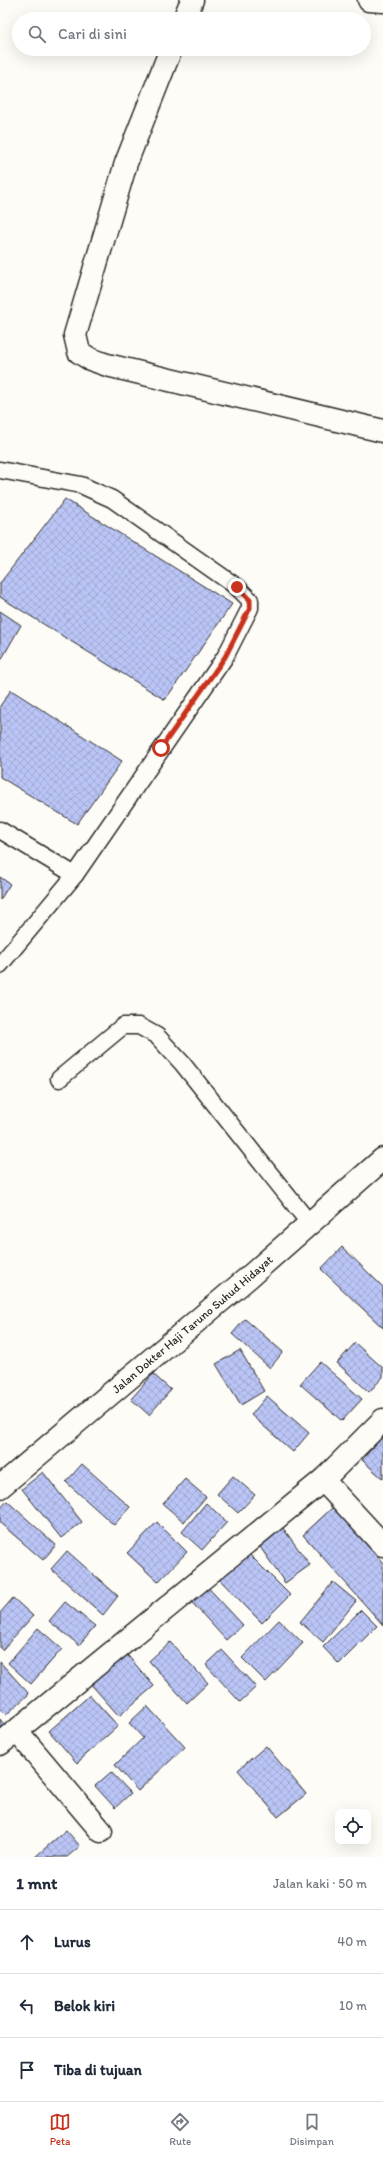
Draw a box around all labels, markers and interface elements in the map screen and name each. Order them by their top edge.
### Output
search box [12,12,371,56]
icon: search [26,23,48,45]
text: Cari di sini [58,25,127,43]
route end [228,578,246,596]
route start [152,739,170,757]
street label: Jalan Dokter Haji Taruno Suhud Hidayat [109,1252,276,1396]
map controls [335,1809,371,1845]
button: locate [335,1809,371,1845]
text: 1 mnt [16,1873,57,1893]
text: Jalan kaki · 50 m [273,1876,367,1891]
icon: ahead [16,1931,38,1953]
text: Lurus [54,1933,91,1951]
text: 40 m [337,1934,367,1949]
icon: left [16,1995,38,2017]
text: Belok kiri [54,1997,115,2015]
text: 10 m [339,1998,367,2013]
icon: arrive [16,2059,38,2081]
text: Tiba di tujuan [54,2061,142,2079]
tab: Peta [49,2111,71,2148]
tab: Rute [169,2111,191,2148]
tab: Disimpan [289,2111,334,2148]

